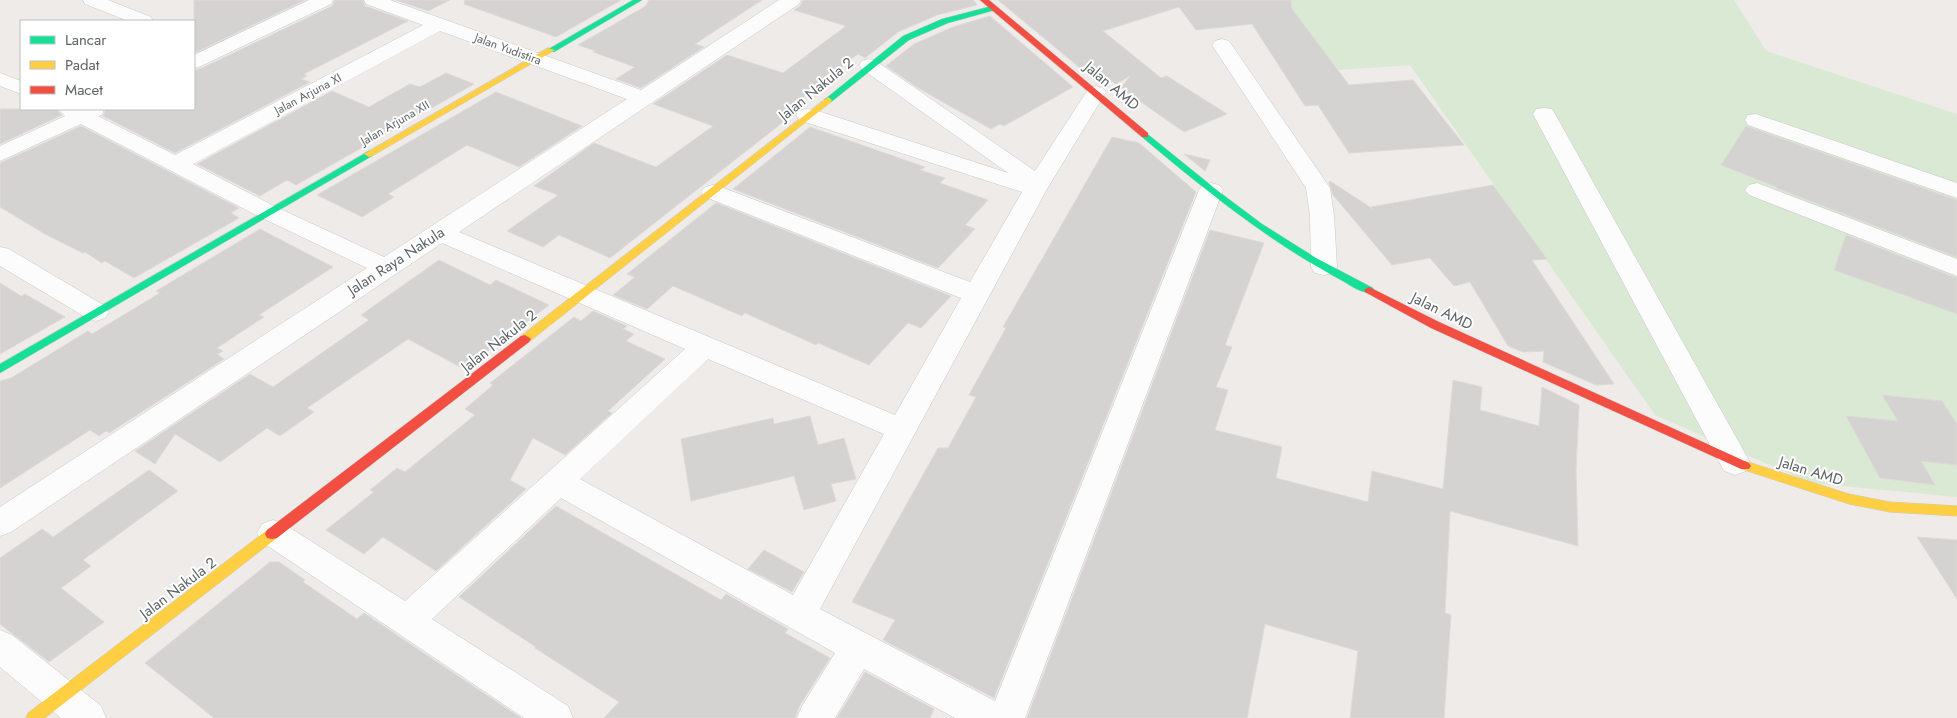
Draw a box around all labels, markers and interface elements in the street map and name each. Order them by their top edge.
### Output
legend [20,20,195,110]
street label: Jalan Yudistira [470,28,544,69]
text: Lancar [65,29,107,51]
street label: Jalan Nakula 2 [772,52,858,127]
text: Padat [65,54,100,76]
street label: Jalan AMD [1078,55,1144,116]
street label: Jalan Arjuna XI [269,69,345,120]
text: Macet [65,79,103,101]
street label: Jalan Arjuna XII [356,96,433,151]
street label: Jalan Raya Nakula [342,221,449,302]
street label: Jalan AMD [1406,286,1477,335]
street label: Jalan Nakula 2 [455,304,542,379]
street label: Jalan AMD [1774,450,1846,491]
street label: Jalan Nakula 2 [134,552,221,625]

